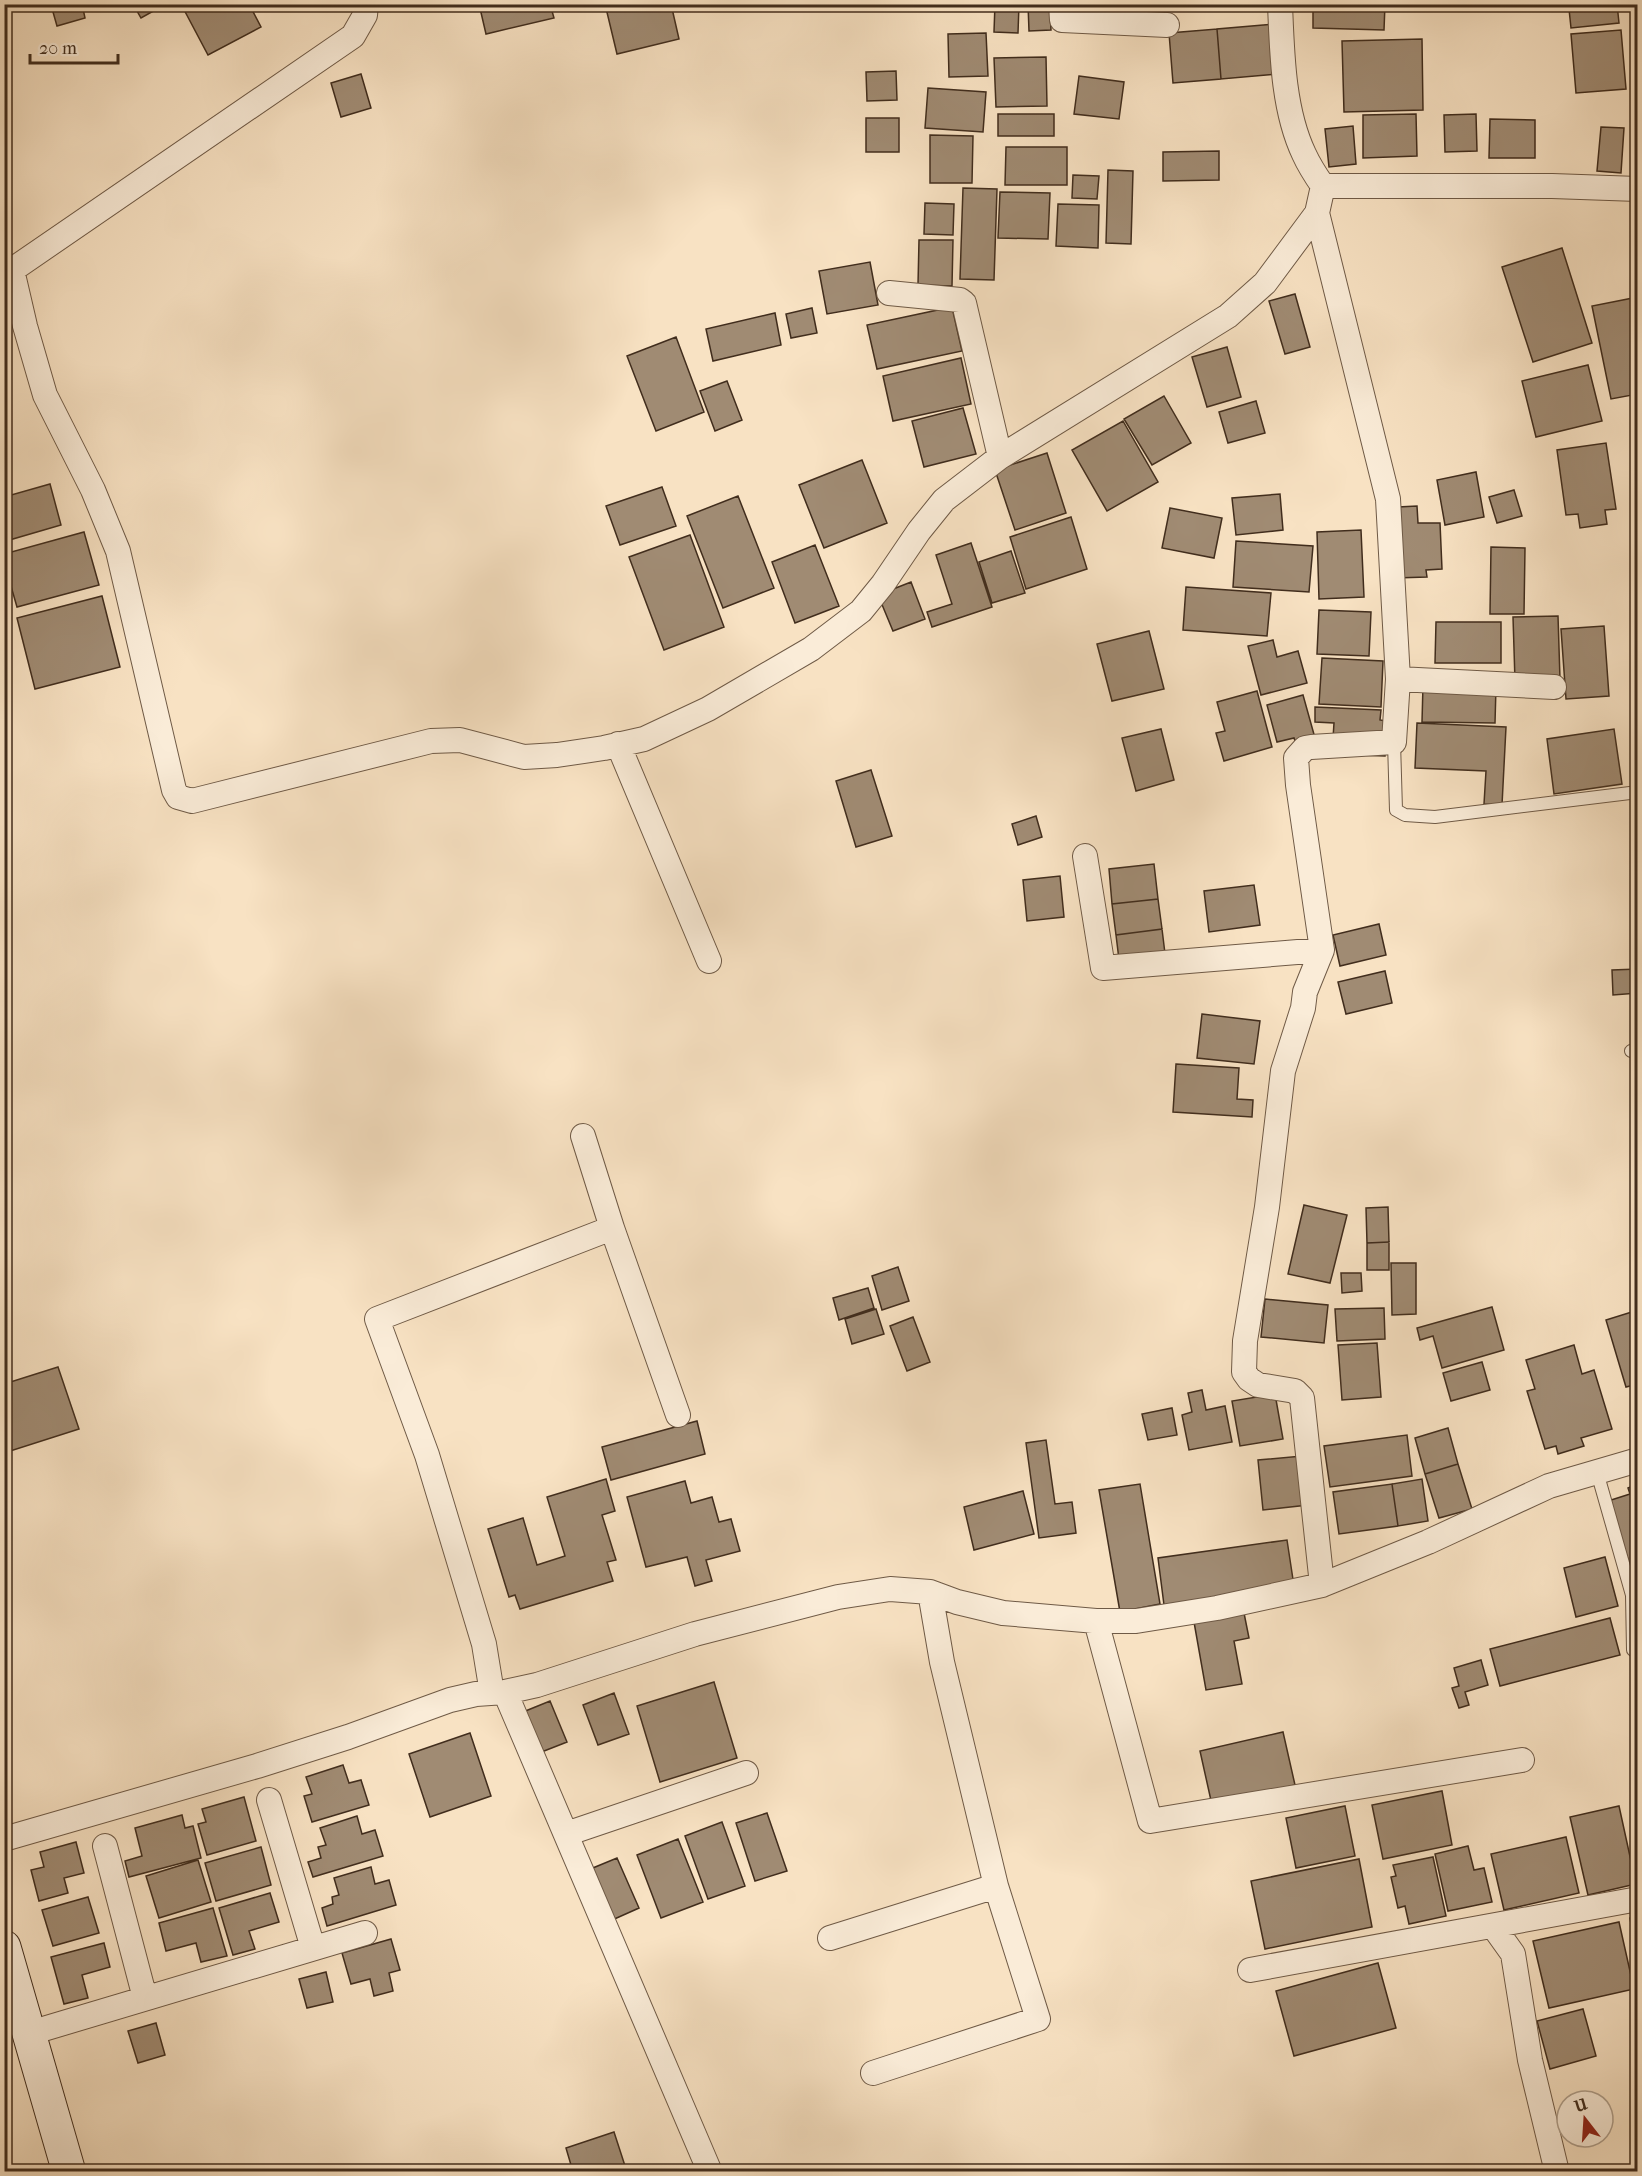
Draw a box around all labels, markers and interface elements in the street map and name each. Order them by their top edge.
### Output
scale bar [30,27,118,65]
text: 20 m [39,38,77,59]
north arrow [1555,2089,1615,2149]
text: U [1571,2094,1590,2116]

